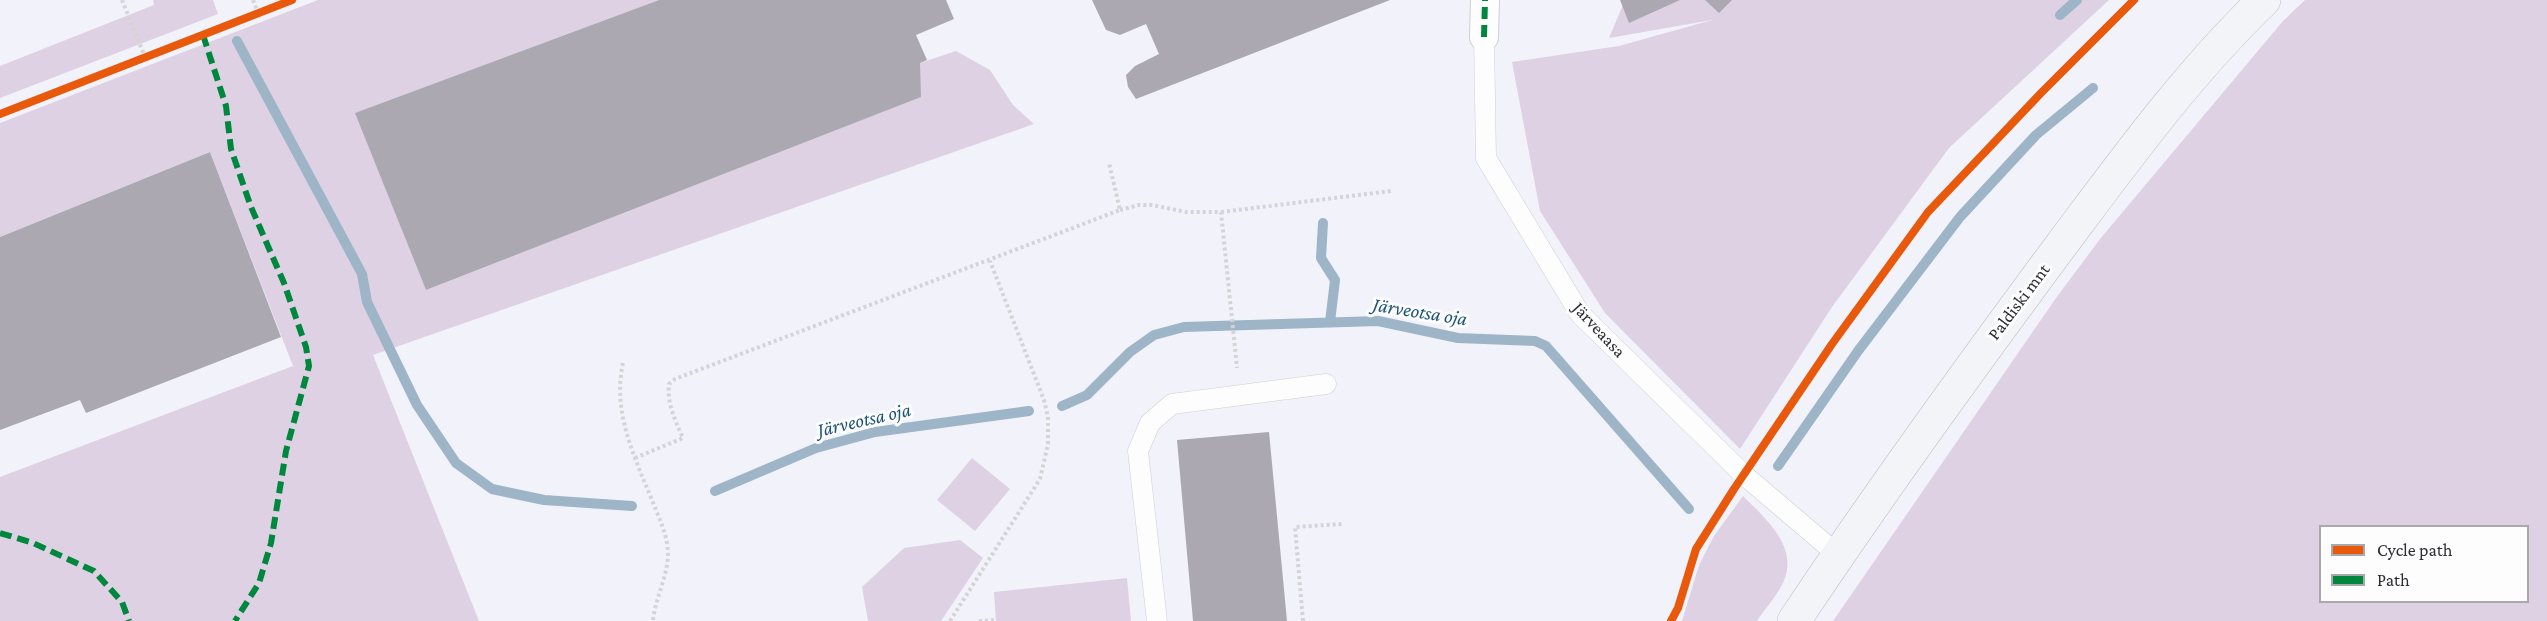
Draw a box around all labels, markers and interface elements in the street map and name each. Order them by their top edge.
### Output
street label: Paldiski mnt [1983,260,2055,344]
water label: Järveotsa oja [1371,293,1469,331]
street label: Järveaasa [1568,298,1630,362]
water label: Järveotsa oja [815,398,913,442]
legend [2319,525,2529,603]
text: Cycle path [2377,540,2452,560]
text: Path [2377,570,2410,590]

